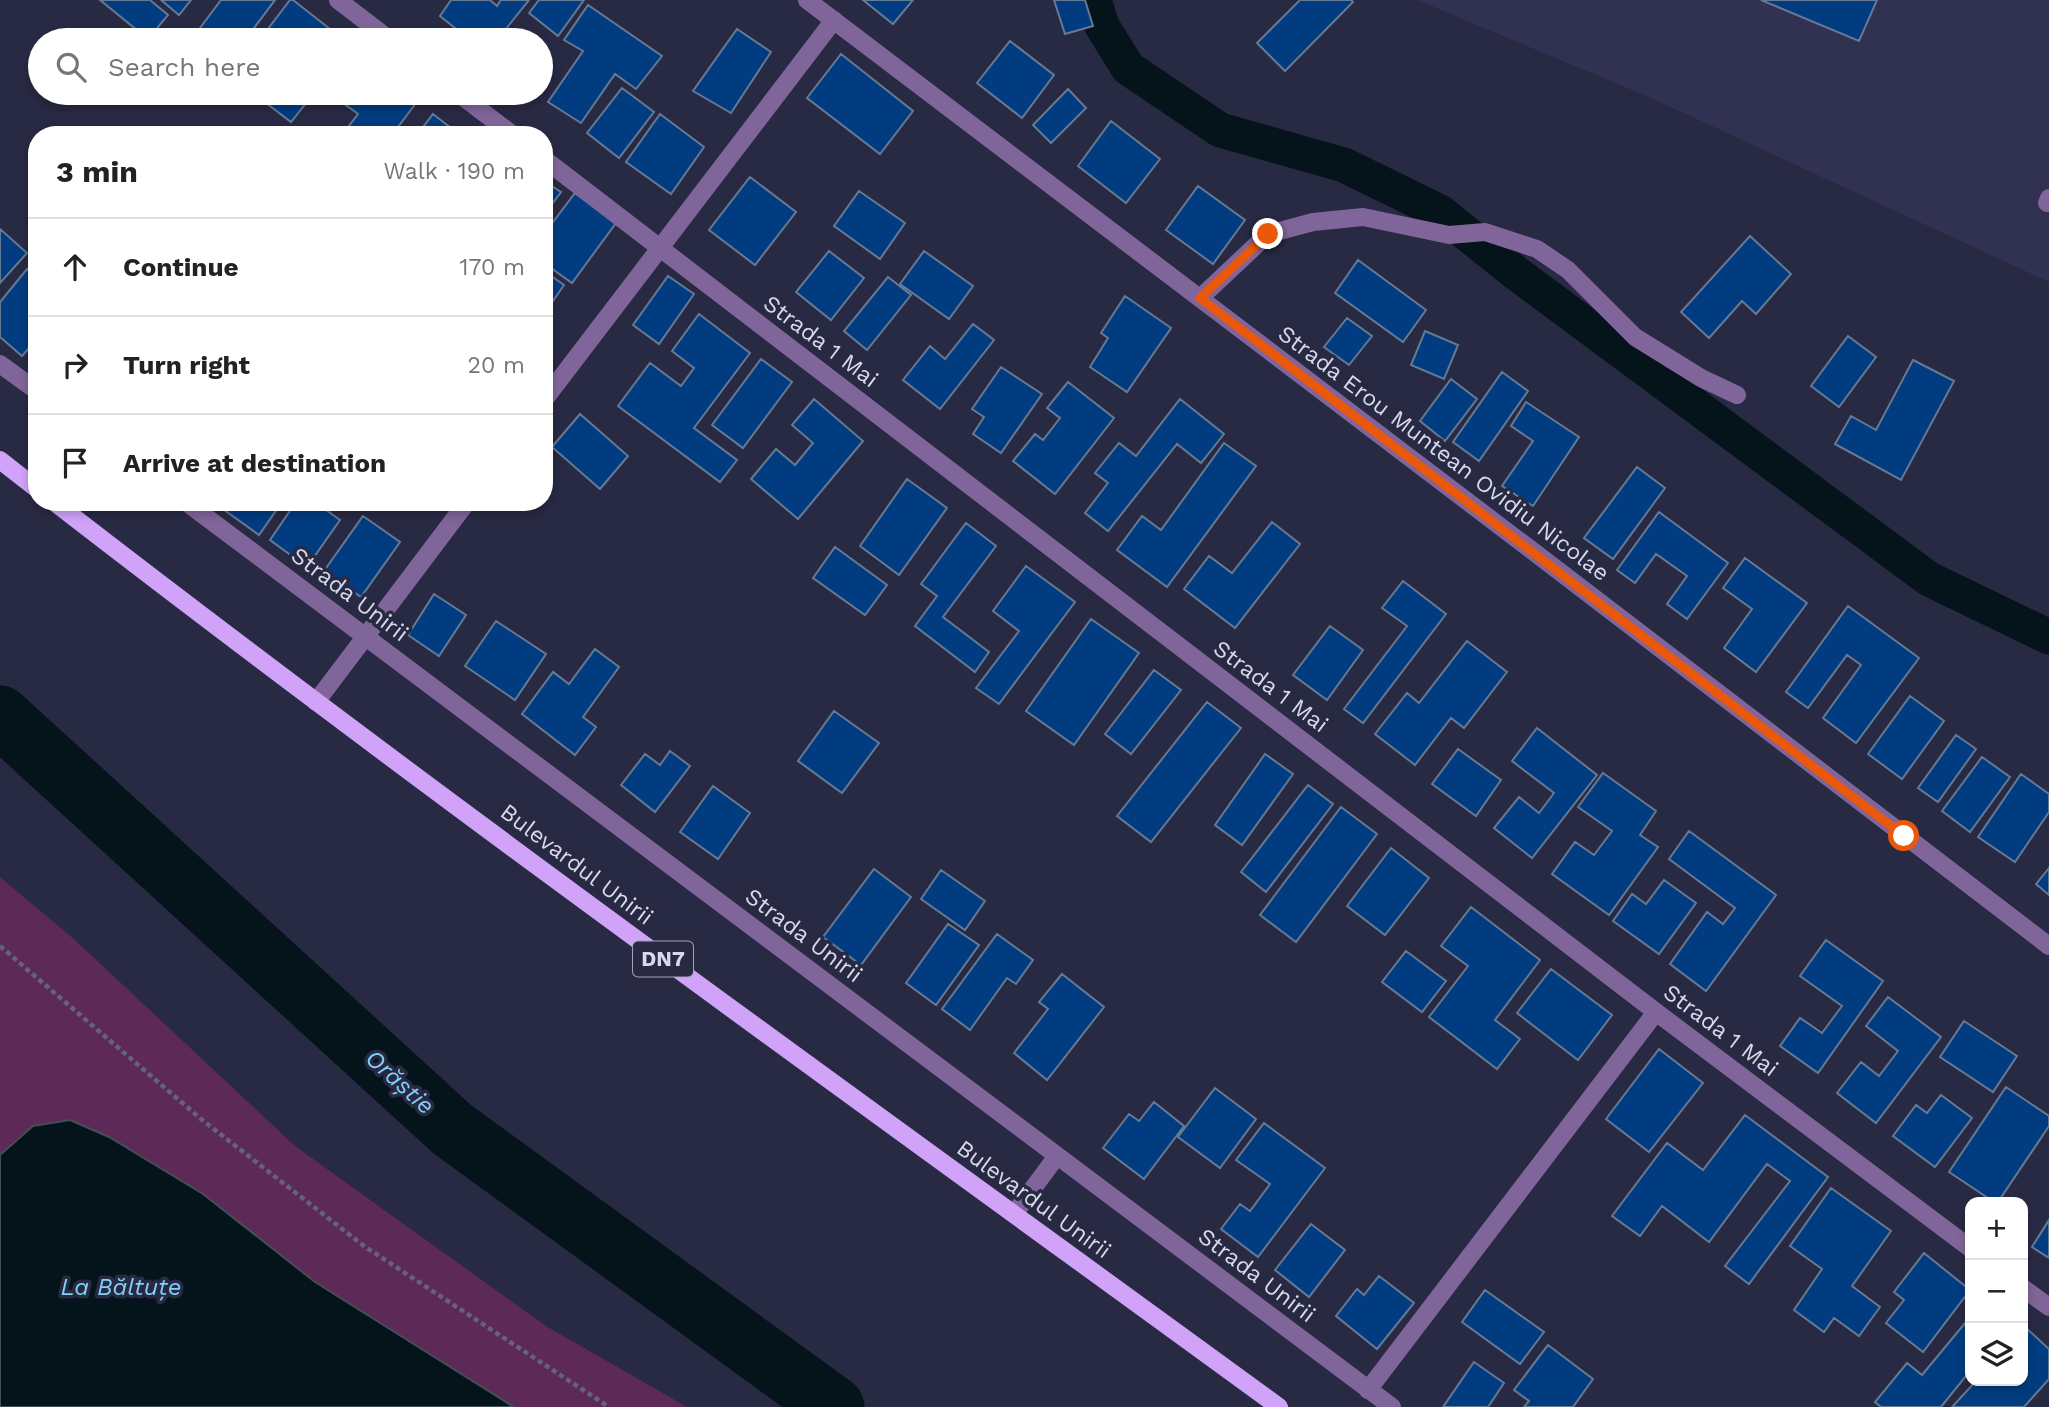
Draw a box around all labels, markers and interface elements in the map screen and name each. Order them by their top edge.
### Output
search box [28,28,553,105]
icon: search [52,48,90,86]
text: Search here [108,52,260,82]
text: 3 min [56,154,138,189]
text: Walk · 190 m [384,158,525,185]
route end [1252,218,1283,249]
icon: ahead [56,248,94,286]
text: Continue [123,252,239,282]
text: 170 m [460,254,525,281]
street label: Strada 1 Mai [758,290,883,393]
street label: Strada Erou Muntean Ovidiu Nicolae [1273,320,1614,587]
icon: right [56,346,94,384]
text: Turn right [123,350,250,380]
text: 20 m [468,352,525,379]
icon: arrive [56,444,94,482]
text: Arrive at destination [123,448,386,478]
street label: Strada Unirii [286,542,413,647]
street label: Strada 1 Mai [1208,635,1333,738]
street label: Bulevardul Unirii [495,798,658,930]
route start [1888,820,1919,851]
street label: Strada Unirii [740,883,867,988]
road number: DN7 [633,942,693,976]
street label: Strada 1 Mai [1658,979,1783,1082]
water label: Orăștie [360,1044,440,1120]
street label: Bulevardul Unirii [951,1134,1116,1264]
map controls [1965,1197,2028,1386]
button: + [1965,1197,2028,1260]
street label: Strada Unirii [1193,1223,1320,1328]
button: − [1965,1260,2028,1323]
water label: La Băltuțe [61,1273,181,1301]
button: layers [1965,1323,2028,1386]

